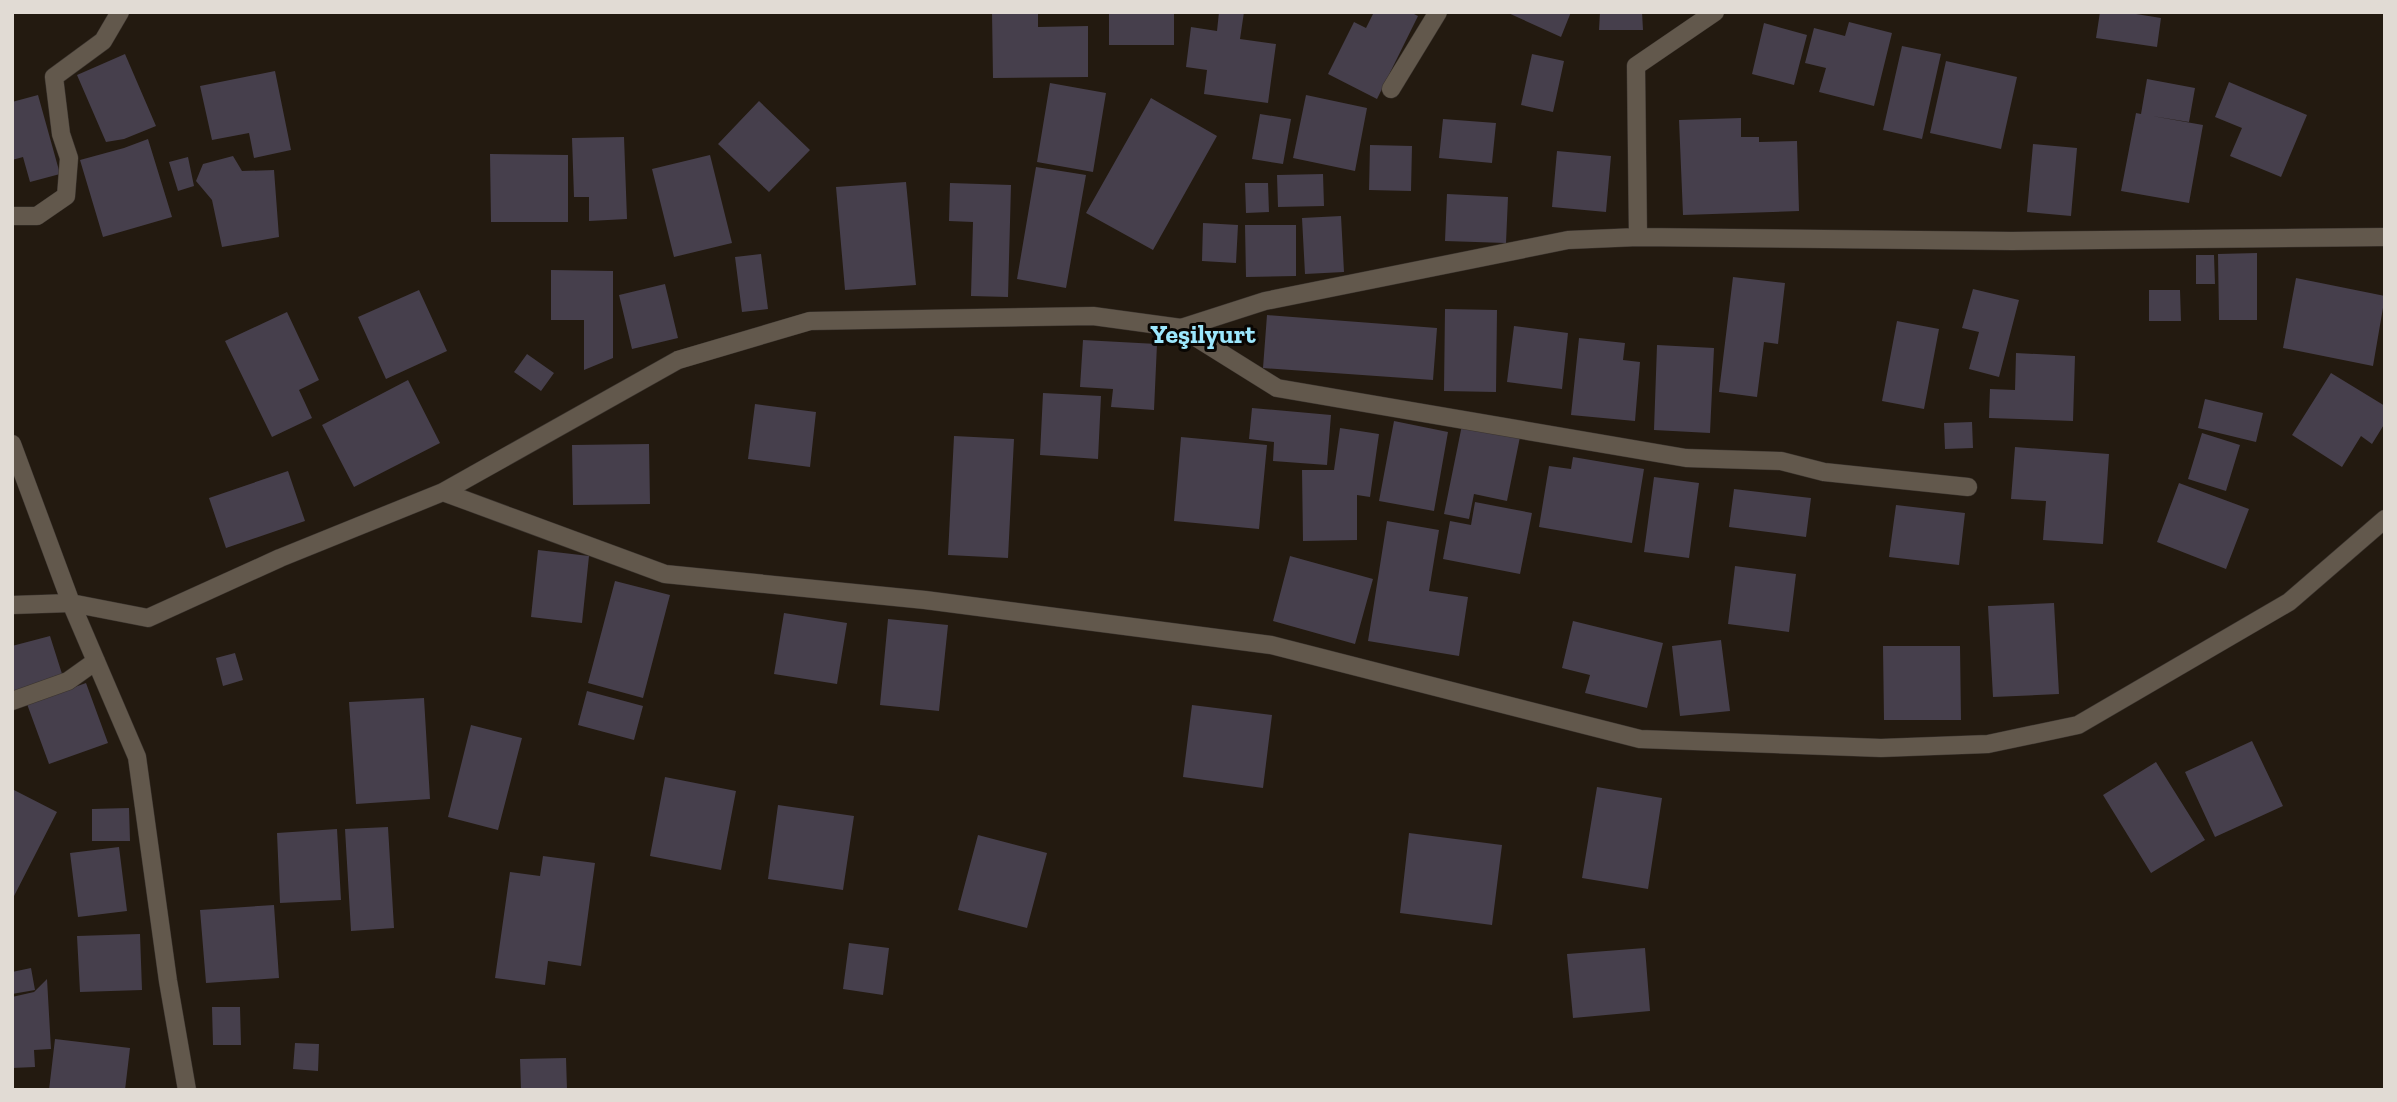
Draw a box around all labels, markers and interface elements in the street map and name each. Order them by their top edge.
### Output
district label: Yeşilyurt [1150,318,1256,350]

